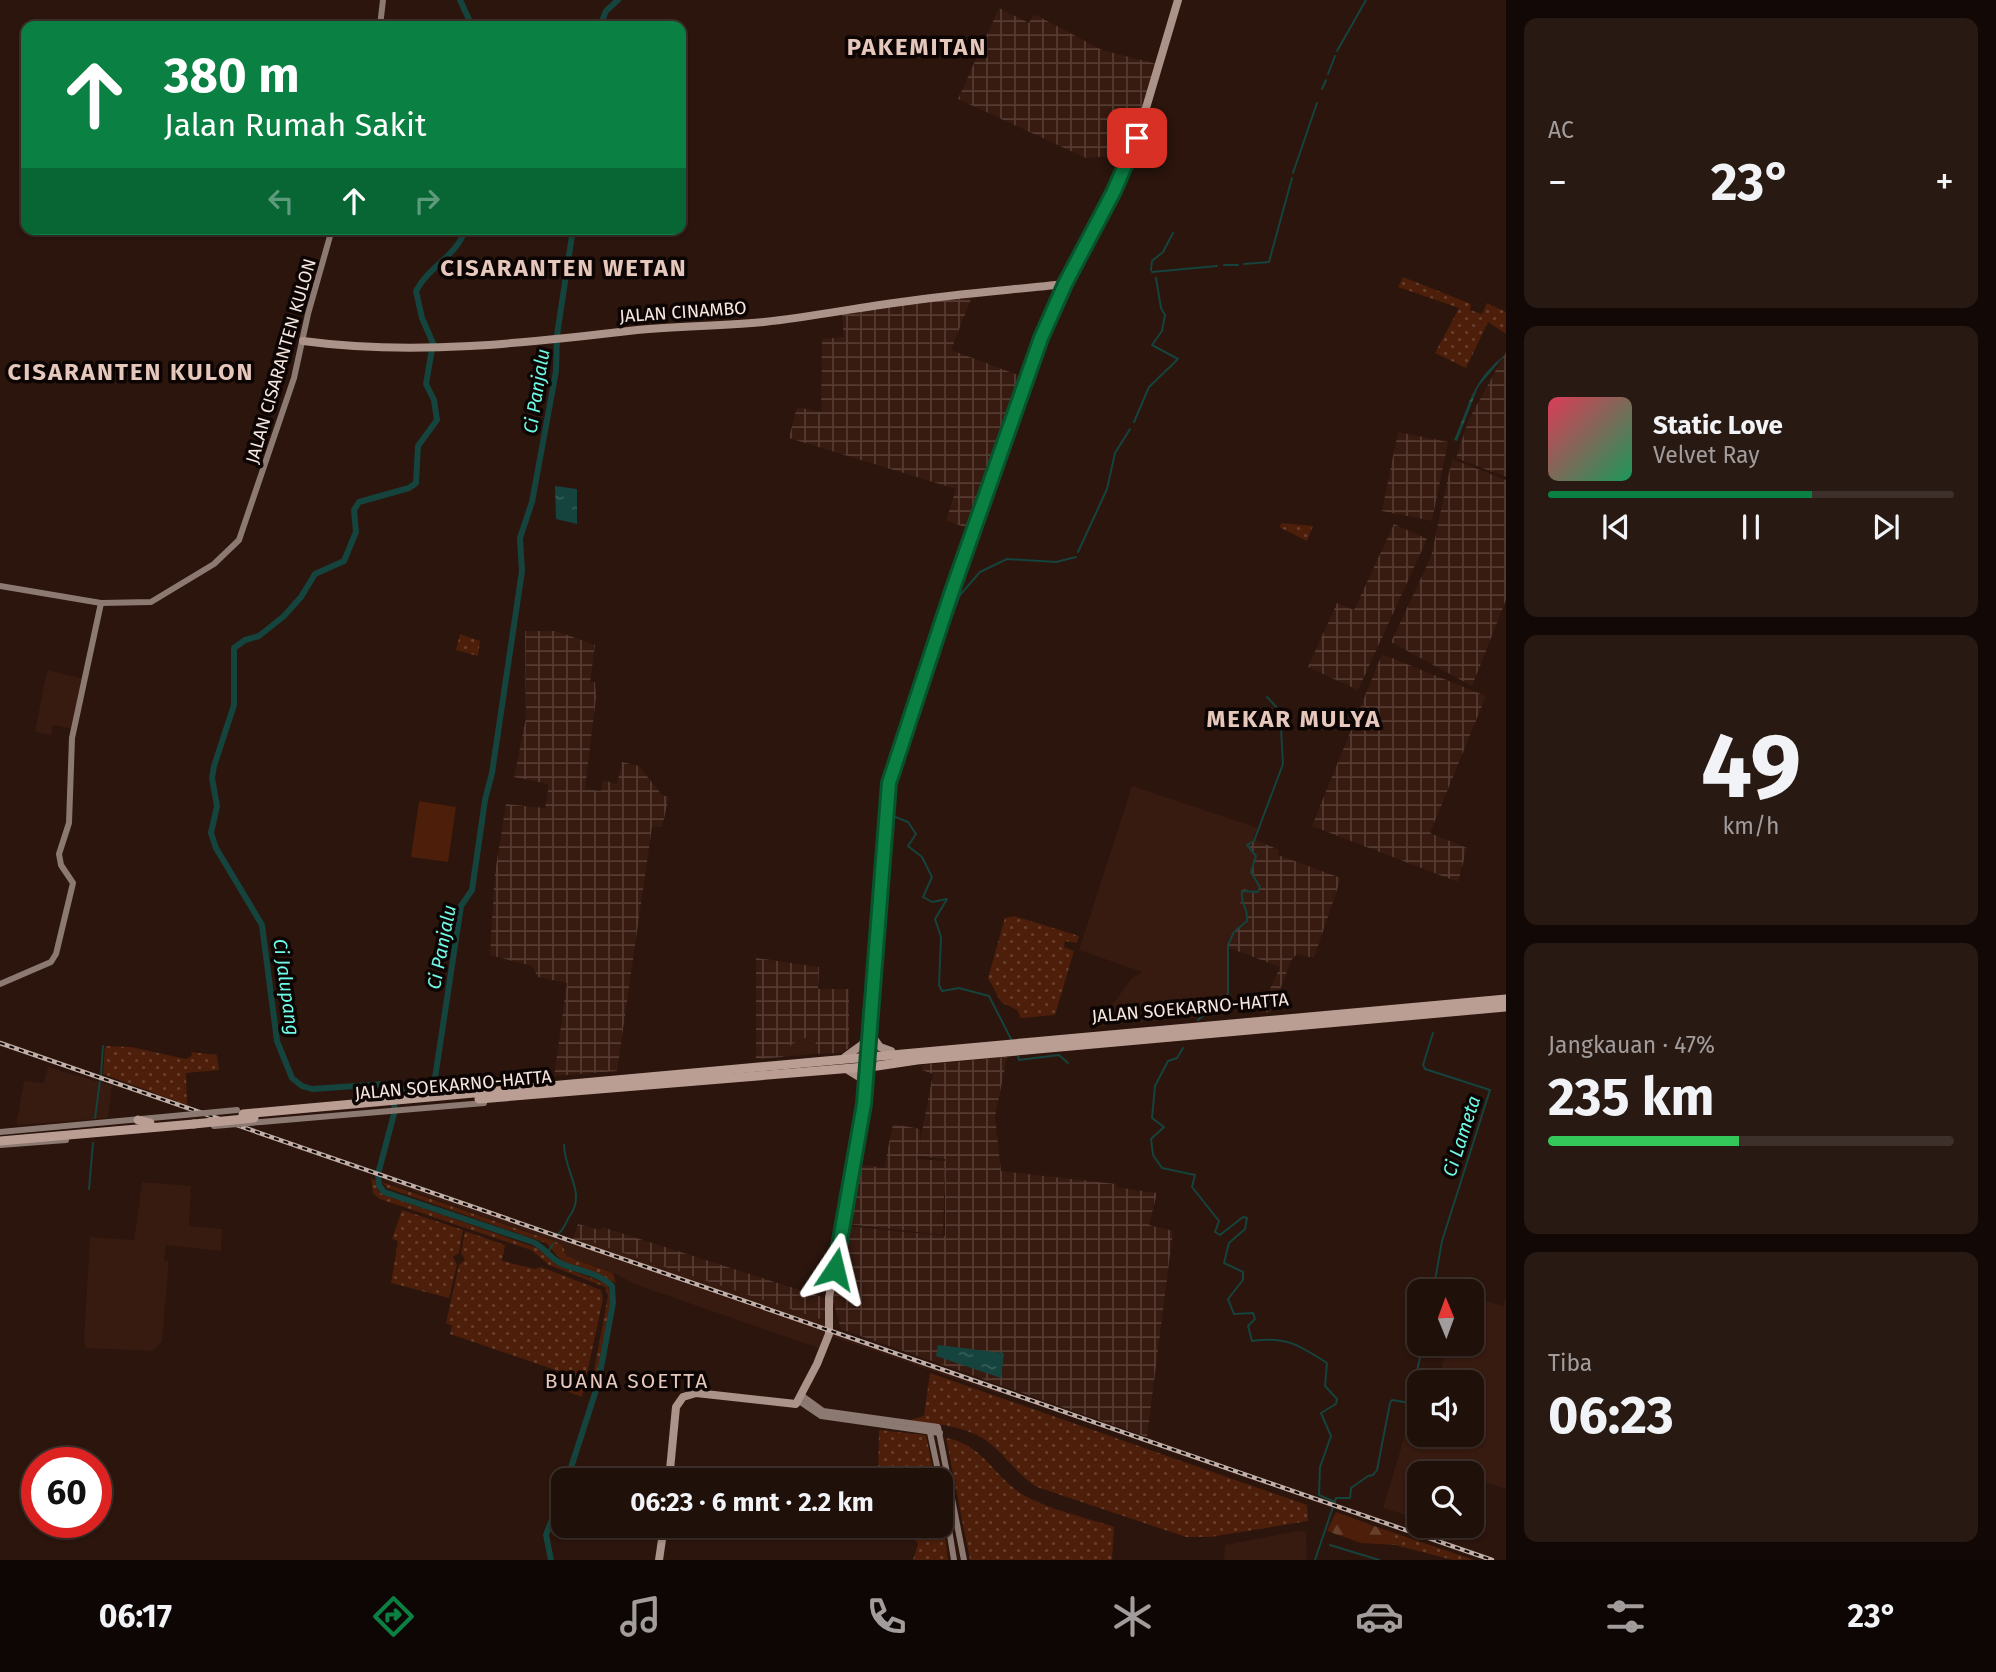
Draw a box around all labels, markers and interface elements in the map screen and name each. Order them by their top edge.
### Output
district label: PAKEMITAN [847,33,987,61]
text: 380 m [164,46,300,105]
icon: ahead [49,49,140,140]
text: Jalan Rumah Sakit [164,106,427,144]
pin [1107,108,1167,168]
text: AC [1548,116,1574,144]
icon: arrive [1118,119,1156,157]
text: 23° [1711,151,1791,214]
text: − [1548,159,1567,205]
text: + [1935,159,1954,205]
icon: left [262,182,300,220]
icon: ahead [335,182,373,220]
icon: right [408,182,446,220]
district label: CISARANTEN WETAN [440,254,688,282]
street label: JALAN CISARANTEN KULON [241,256,321,466]
street label: JALAN CINAMBO [619,297,747,327]
water label: Ci Panjalu [518,347,555,435]
district label: CISARANTEN KULON [7,358,255,386]
text: Static Love [1653,410,1783,441]
text: Velvet Ray [1653,441,1760,469]
icon: previous [1597,508,1635,546]
icon: pause [1732,508,1770,546]
icon: next [1867,508,1905,546]
district label: MEKAR MULYA [1206,705,1382,733]
text: 49 [1701,712,1801,821]
text: km/h [1723,812,1779,840]
water label: Ci Panjalu [422,903,461,991]
water label: Ci Jalupang [268,937,305,1037]
street label: JALAN SOEKARNO-HATTA [1091,988,1290,1028]
text: Jangkauan · 47% [1548,1031,1715,1059]
street label: JALAN SOEKARNO-HATTA [354,1065,553,1105]
text: 235 km [1548,1066,1715,1129]
water label: Ci Lameta [1438,1093,1485,1179]
position arrow [798,1232,872,1306]
north arrow [1407,1279,1484,1356]
map controls [1407,1279,1484,1538]
text: Tiba [1548,1349,1592,1377]
district label: BUANA SOETTA [545,1368,709,1394]
button: sound [1407,1370,1484,1447]
text: 06:23 [1548,1384,1674,1447]
speed limit sign: 60 [21,1447,112,1538]
button: search [1407,1461,1484,1538]
text: 06:23 · 6 mnt · 2.2 km [630,1487,874,1518]
icon: directions [369,1592,418,1641]
icon: music [616,1592,665,1641]
icon: phone [862,1592,911,1641]
icon: climate [1108,1592,1157,1641]
icon: car [1355,1592,1404,1641]
icon: filters [1601,1592,1650,1641]
text: 06:17 [99,1597,172,1635]
text: 23° [1848,1597,1897,1635]

